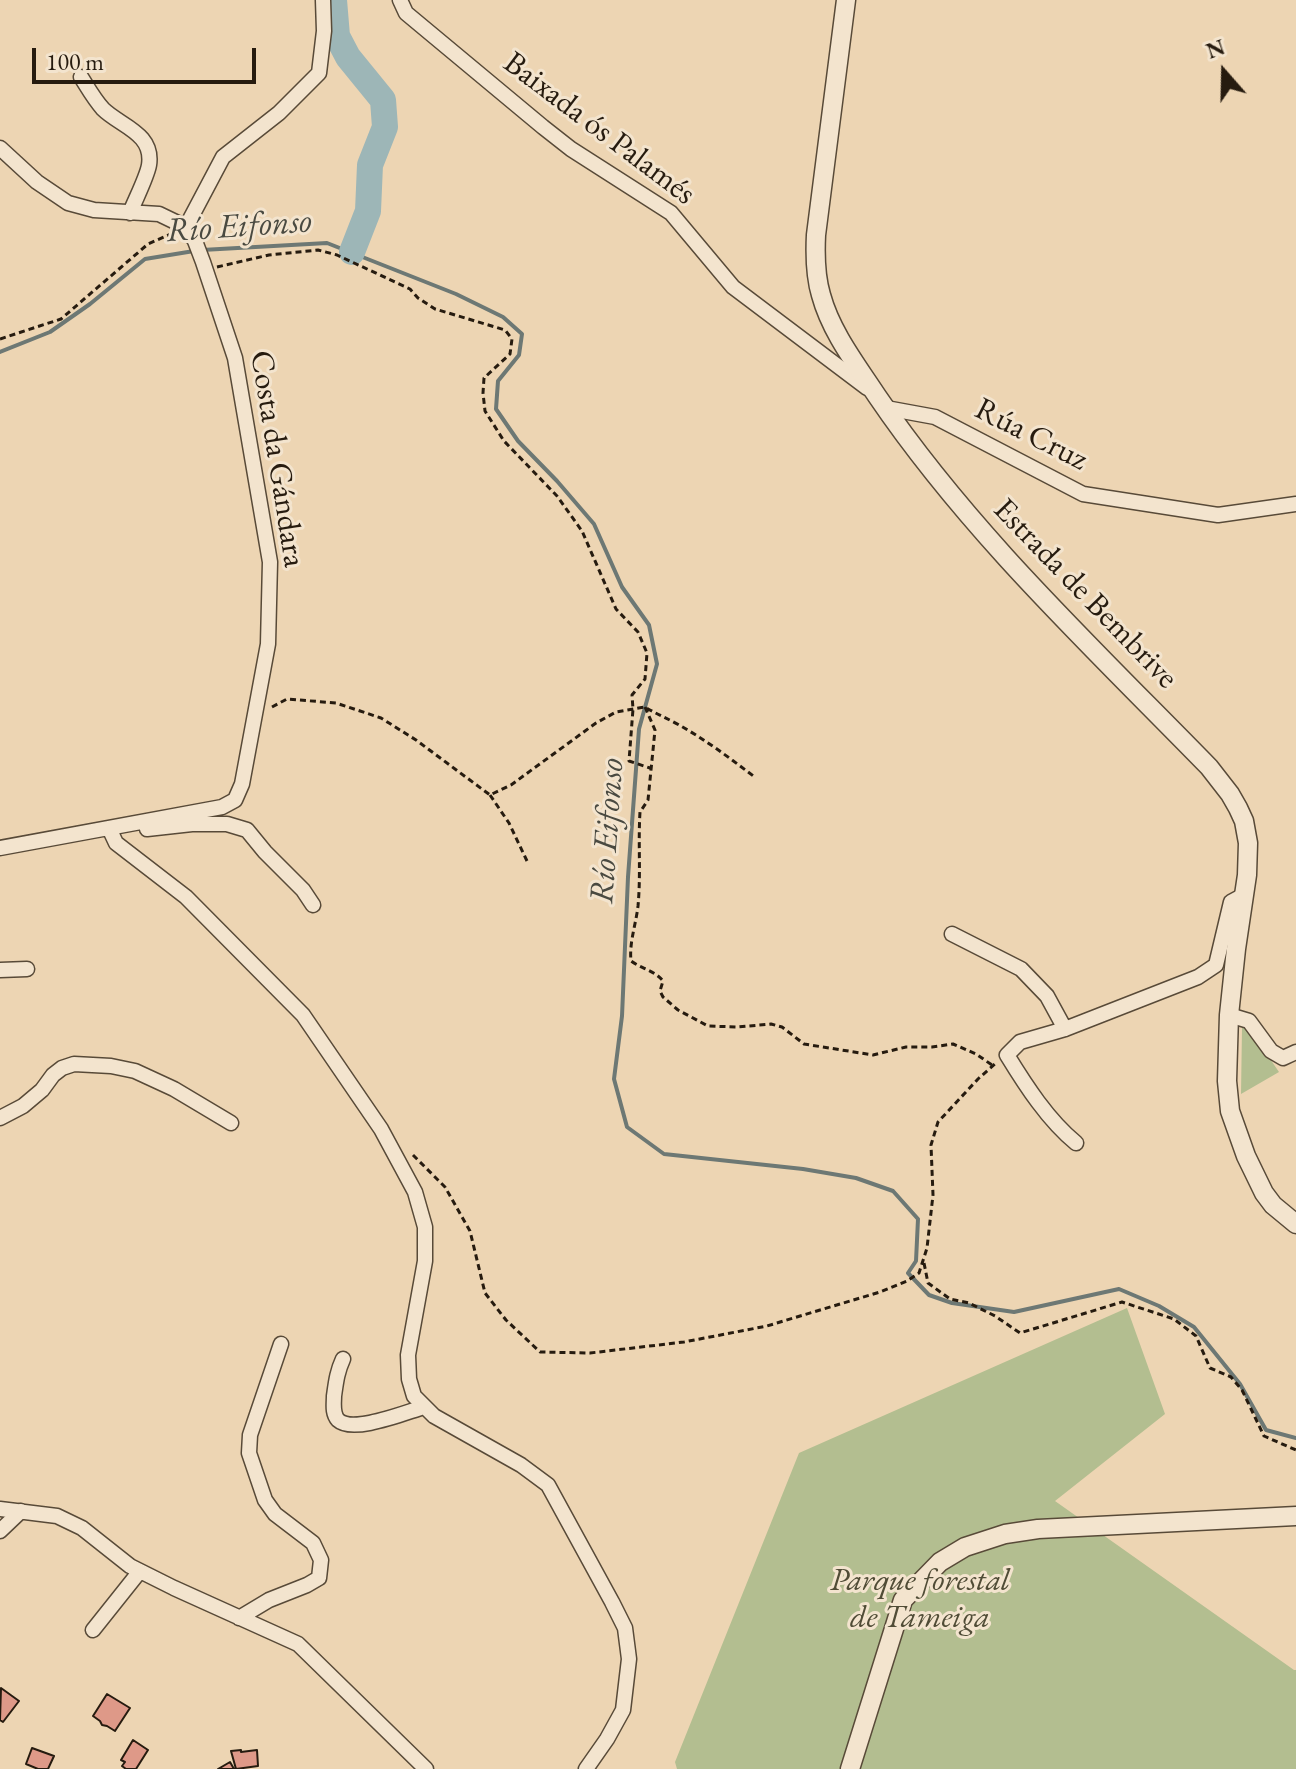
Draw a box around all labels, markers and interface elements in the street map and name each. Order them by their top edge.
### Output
scale bar [36,32,260,82]
north arrow [1184,32,1264,112]
text: N [1202,32,1229,66]
street label: Baixada ós Palamés [495,44,703,214]
text: 100 m [46,46,104,77]
water label: Río Eifonso [165,202,313,252]
street label: Costa da Gándara [241,348,313,570]
street label: Rúa Cruz [968,390,1094,480]
street label: Estrada de Bembrive [985,491,1185,697]
water label: Río Eifonso [583,757,633,905]
park label: Parque forestal de Tameiga [830,1562,1010,1637]

